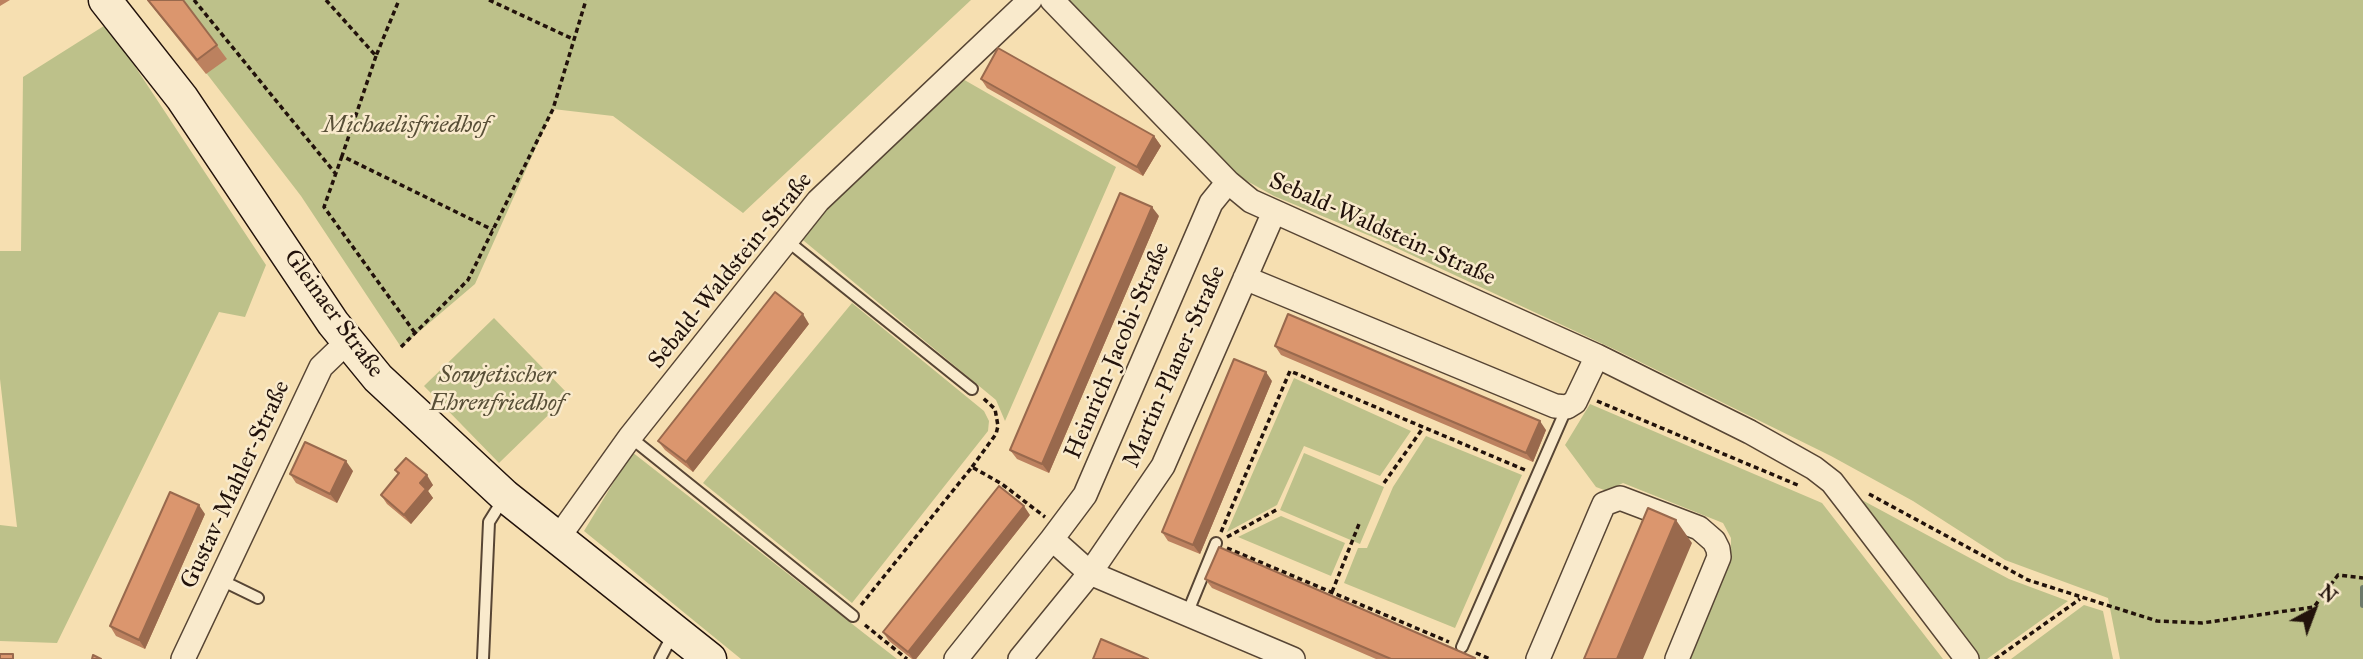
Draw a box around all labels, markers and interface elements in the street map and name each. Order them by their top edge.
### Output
park label: Michaelisfriedhof [323,112,489,140]
street label: Sebald-Waldstein-Straße [643,167,819,375]
street label: Sebald-Waldstein-Straße [1264,167,1500,293]
street label: Heinrich-Jacobi-Straße [1059,238,1177,464]
street label: Gleinaer Straße [277,244,389,384]
street label: Martin-Planer-Straße [1118,262,1232,472]
park label: Sowjetischer Ehrenfriedhof [429,362,565,418]
street label: Gustav-Mahler-Straße [175,376,297,594]
north arrow [2279,575,2349,645]
text: N [2314,580,2342,608]

